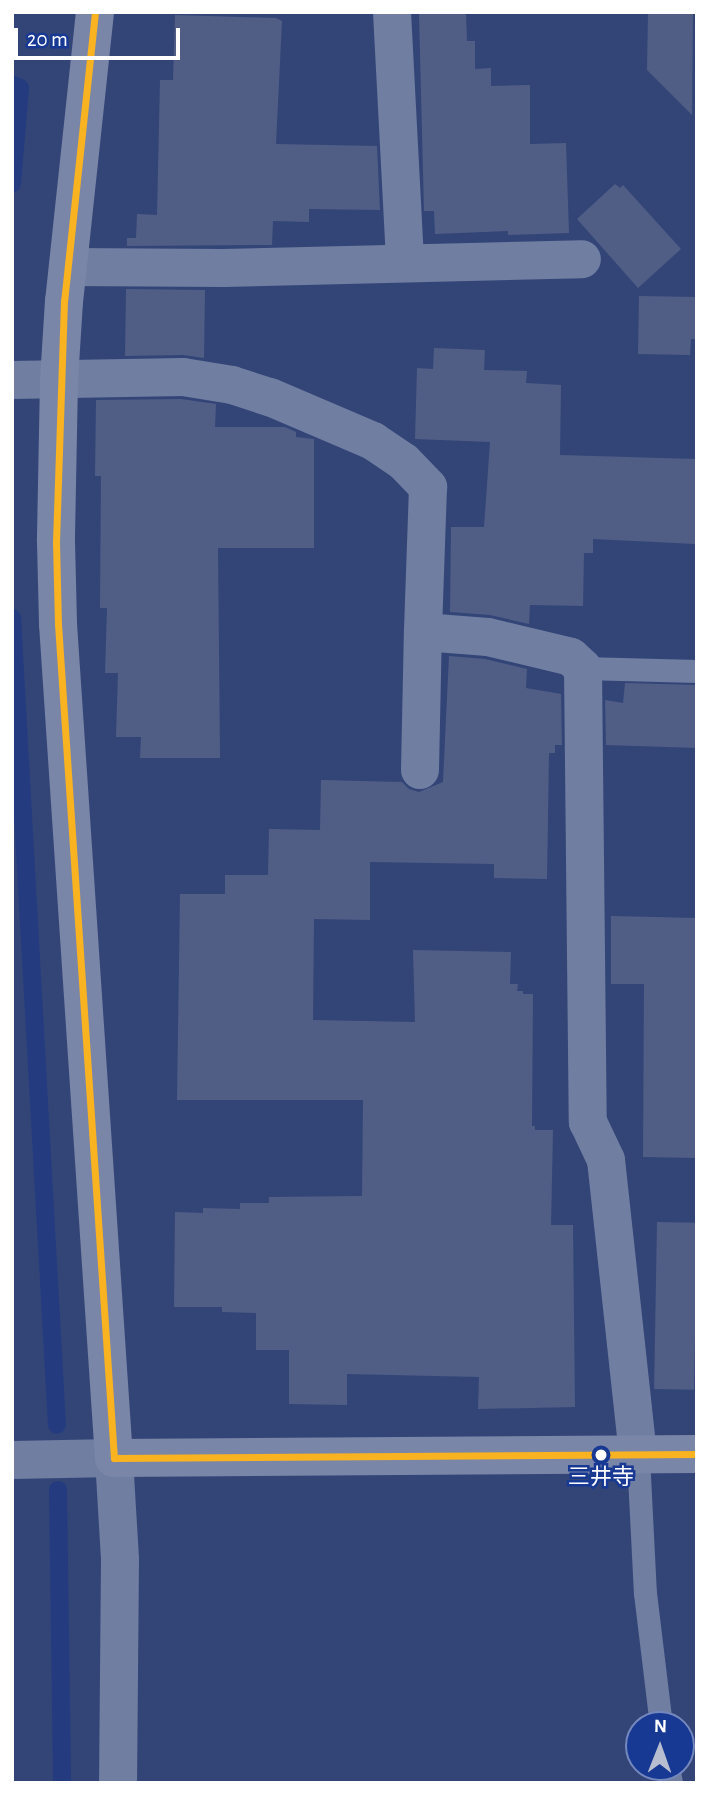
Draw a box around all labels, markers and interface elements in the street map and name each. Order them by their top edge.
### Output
scale bar [18,14,184,58]
text: 20 m [27,29,68,50]
marker: 三井寺 [594,1448,608,1462]
place label: 三井寺 [568,1465,634,1491]
north arrow [625,1711,695,1781]
text: N [654,1717,667,1736]

